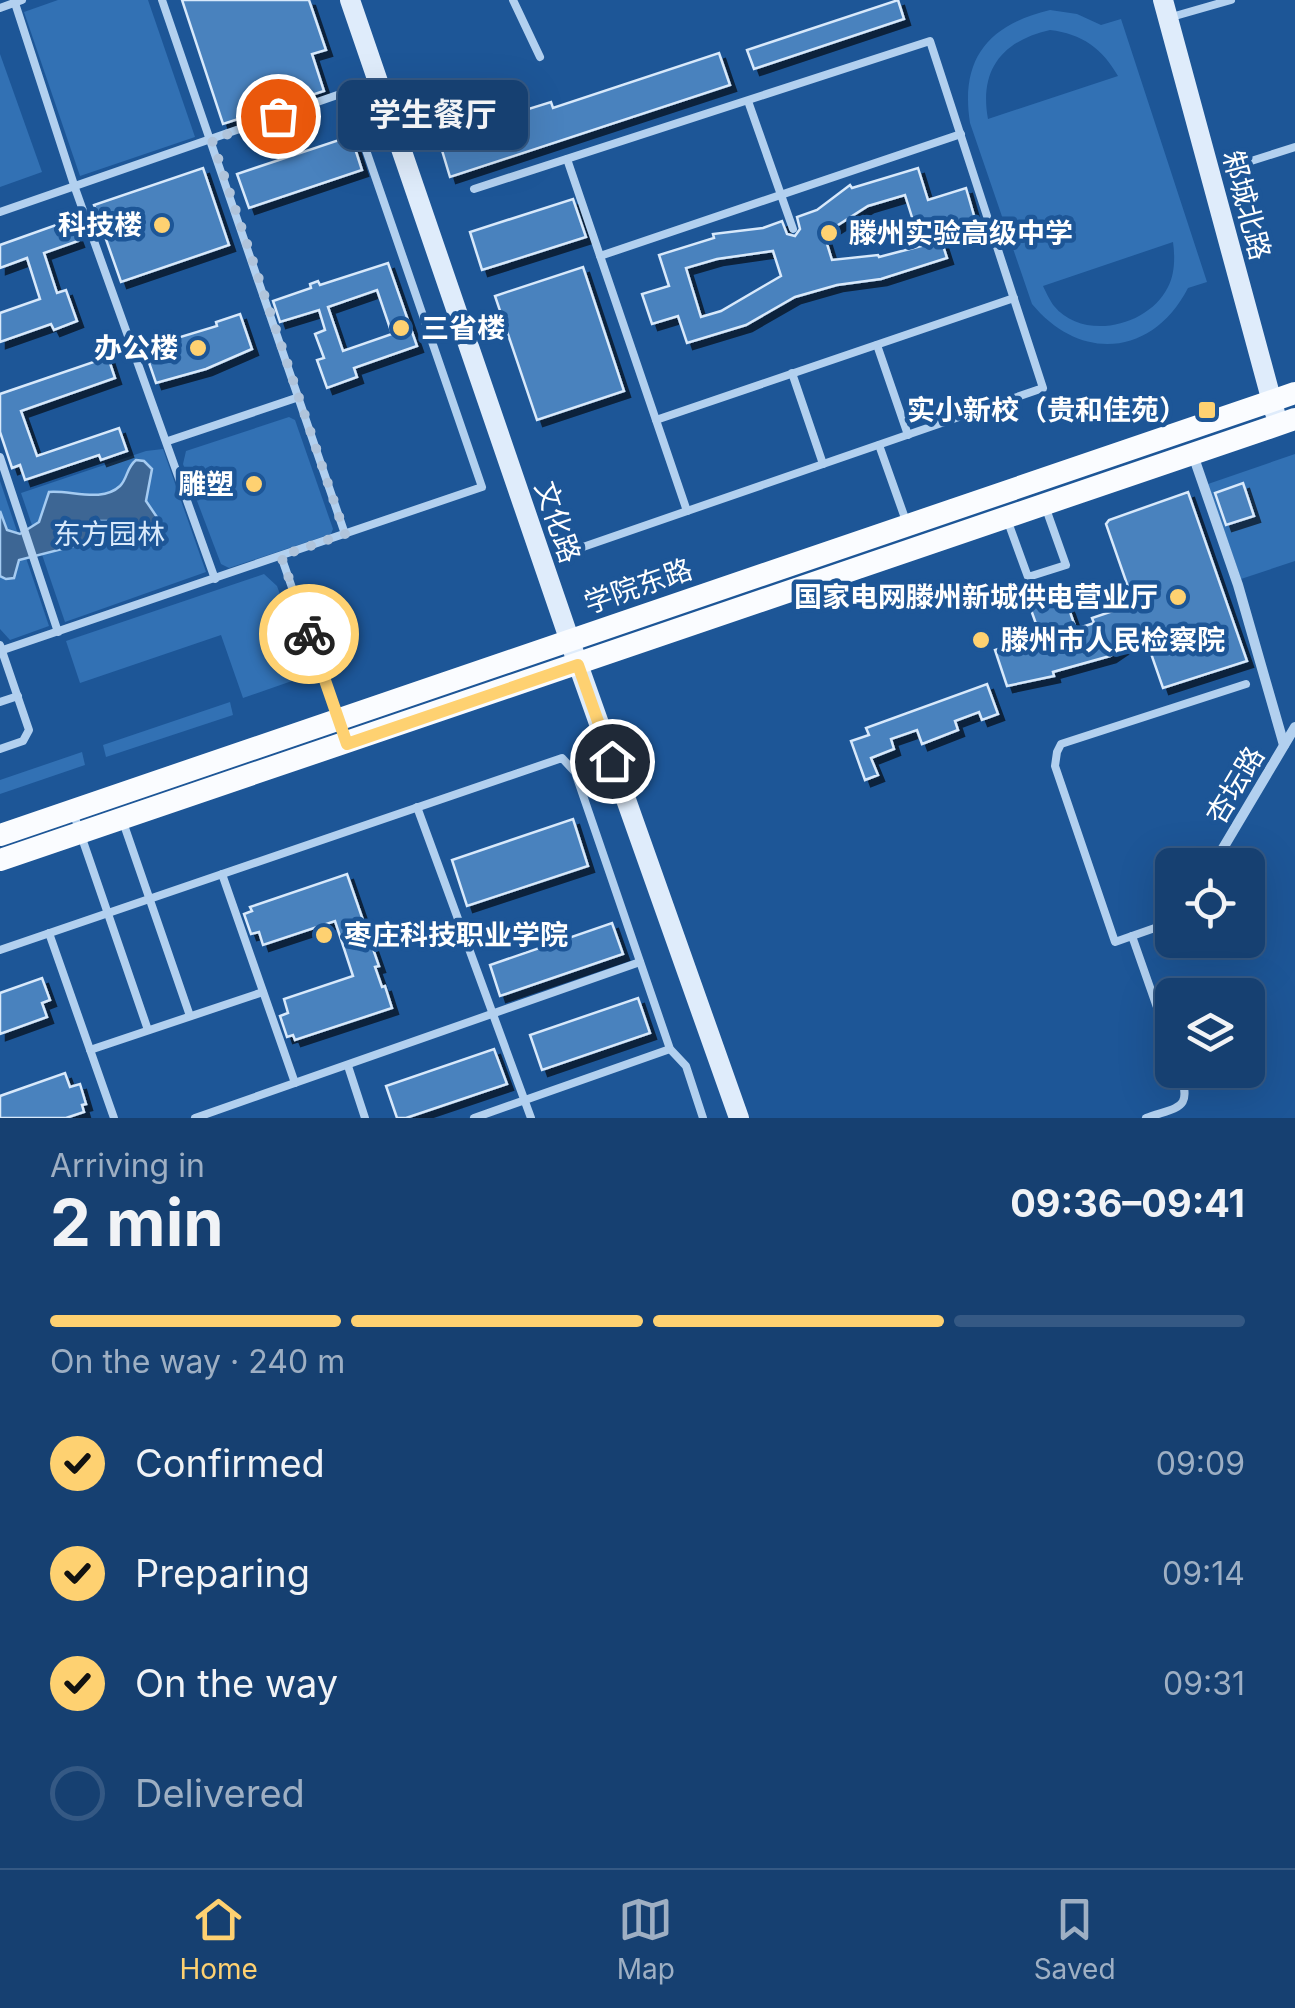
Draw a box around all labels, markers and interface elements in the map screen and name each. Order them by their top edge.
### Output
pin [236,74,321,159]
callout: 学生餐厅 [338,81,528,151]
icon: bag [251,89,306,144]
text: 学生餐厅 [369,95,497,134]
street label: 邾城北路 [1216,147,1278,263]
place label: 科技楼 [58,208,142,242]
marker: 科技楼 [151,214,173,236]
place label: 滕州实验高级中学 [849,216,1073,250]
marker: 滕州实验高级中学 [818,222,840,244]
place label: 三省楼 [421,311,505,345]
marker: 三省楼 [390,317,412,339]
place label: 办公楼 [94,331,178,365]
marker: 办公楼 [187,337,209,359]
place label: 实小新校（贵和佳苑） [907,393,1187,427]
marker: 实小新校（贵和佳苑） [1196,399,1218,421]
place label: 雕塑 [178,467,234,501]
marker: 雕塑 [243,473,265,495]
street label: 文化路 [528,477,588,567]
park label: 东方园林 [53,517,165,551]
street label: 学院东路 [580,552,696,620]
place label: 国家电网滕州新城供电营业厅 [794,580,1158,614]
courier [259,584,359,684]
marker: 国家电网滕州新城供电营业厅 [1167,586,1189,608]
icon: bike [282,607,337,662]
place label: 滕州市人民检察院 [1001,623,1225,657]
marker: 滕州市人民检察院 [970,629,992,651]
pin [570,719,655,804]
icon: home [585,734,640,789]
street label: 杏坛路 [1199,740,1271,830]
map controls [1155,848,1265,1088]
button: locate [1155,848,1265,958]
place label: 枣庄科技职业学院 [344,918,568,952]
marker: 枣庄科技职业学院 [313,924,335,946]
button: layers [1155,978,1265,1088]
text: Arriving in [50,1146,205,1185]
text: 09:36–09:41 [1010,1180,1245,1226]
text: 2 min [50,1183,224,1262]
text: On the way · 240 m [50,1342,345,1381]
icon: check [50,1436,105,1491]
text: Confirmed [135,1440,325,1486]
text: 09:09 [1156,1444,1245,1483]
icon: check [50,1546,105,1601]
text: Preparing [135,1550,310,1596]
text: 09:14 [1162,1554,1245,1593]
icon: check [50,1656,105,1711]
text: On the way [135,1660,338,1706]
text: 09:31 [1163,1664,1245,1703]
text: Delivered [135,1770,305,1816]
tab: Home [179,1892,258,1986]
tab: Map [617,1892,675,1986]
tab: Saved [1034,1892,1116,1986]

